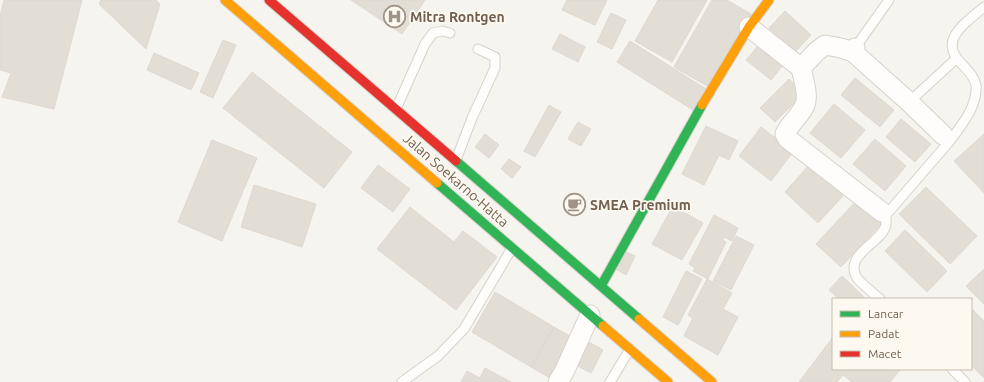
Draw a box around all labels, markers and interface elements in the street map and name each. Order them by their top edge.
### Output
hospital icon: Mitra Rontgen [382,4,408,30]
place label: Mitra Rontgen [410,9,505,25]
street label: Jalan Soekarno-Hatta [400,130,512,230]
cafe icon: SMEA Premium [561,192,587,218]
place label: SMEA Premium [590,197,691,213]
legend [832,298,972,370]
text: Lancar [868,307,904,320]
text: Padat [868,327,899,340]
text: Macet [868,347,902,360]

